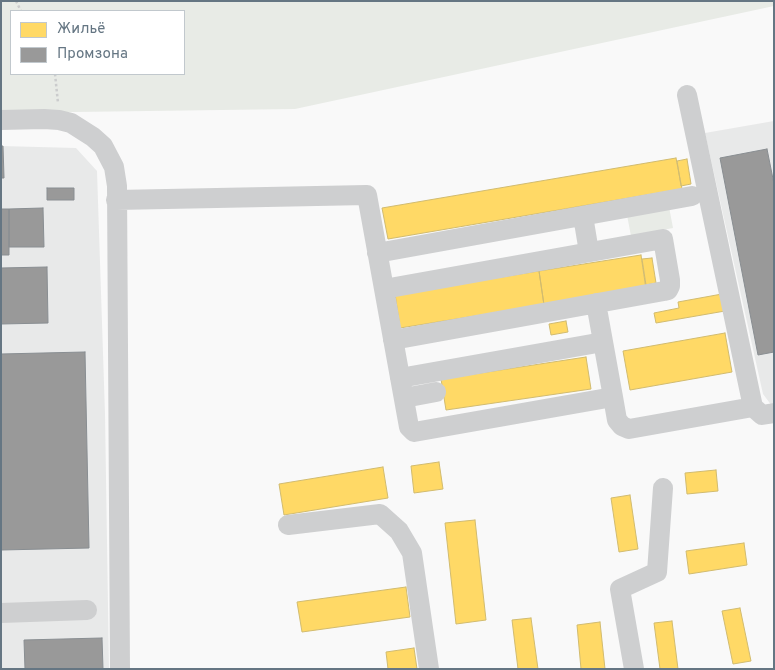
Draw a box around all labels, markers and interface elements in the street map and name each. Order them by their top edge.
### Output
legend [10,10,185,75]
text: Жильё [57,20,105,39]
text: Промзона [57,45,128,64]

